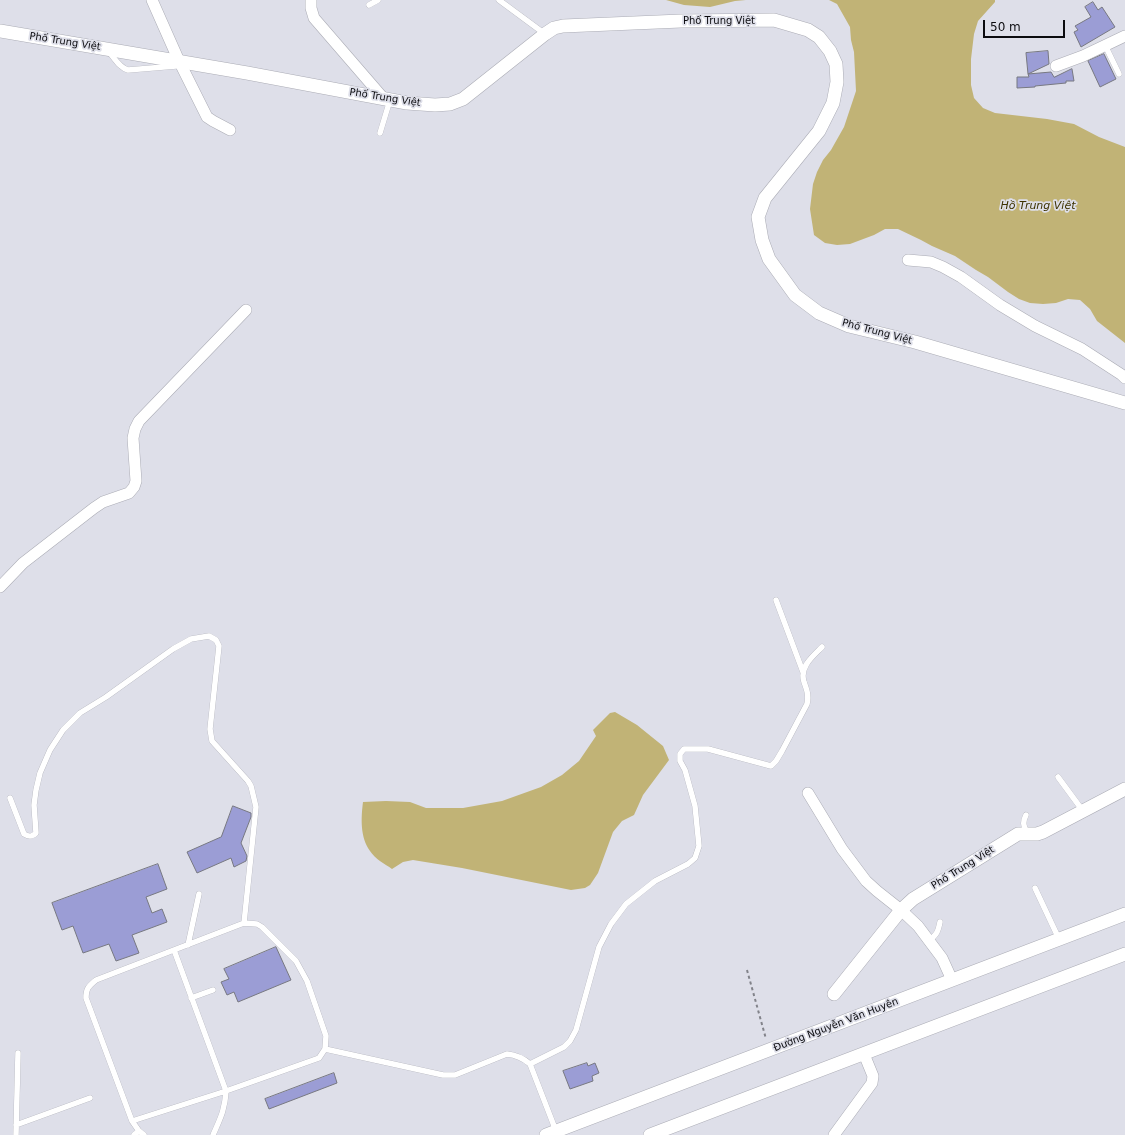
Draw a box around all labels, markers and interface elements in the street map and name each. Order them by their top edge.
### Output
scale bar [985,12,1067,38]
street label: Phố Trung Việt [683,15,755,27]
text: 50 m [990,20,1021,34]
street label: Phố Trung Việt [28,30,102,54]
street label: Phố Trung Việt [348,86,422,110]
water label: Hồ Trung Việt [1001,199,1075,213]
street label: Phố Trung Việt [841,317,913,347]
street label: Phố Trung Việt [929,844,997,892]
street label: Đường Nguyễn Văn Huyên [772,996,900,1054]

